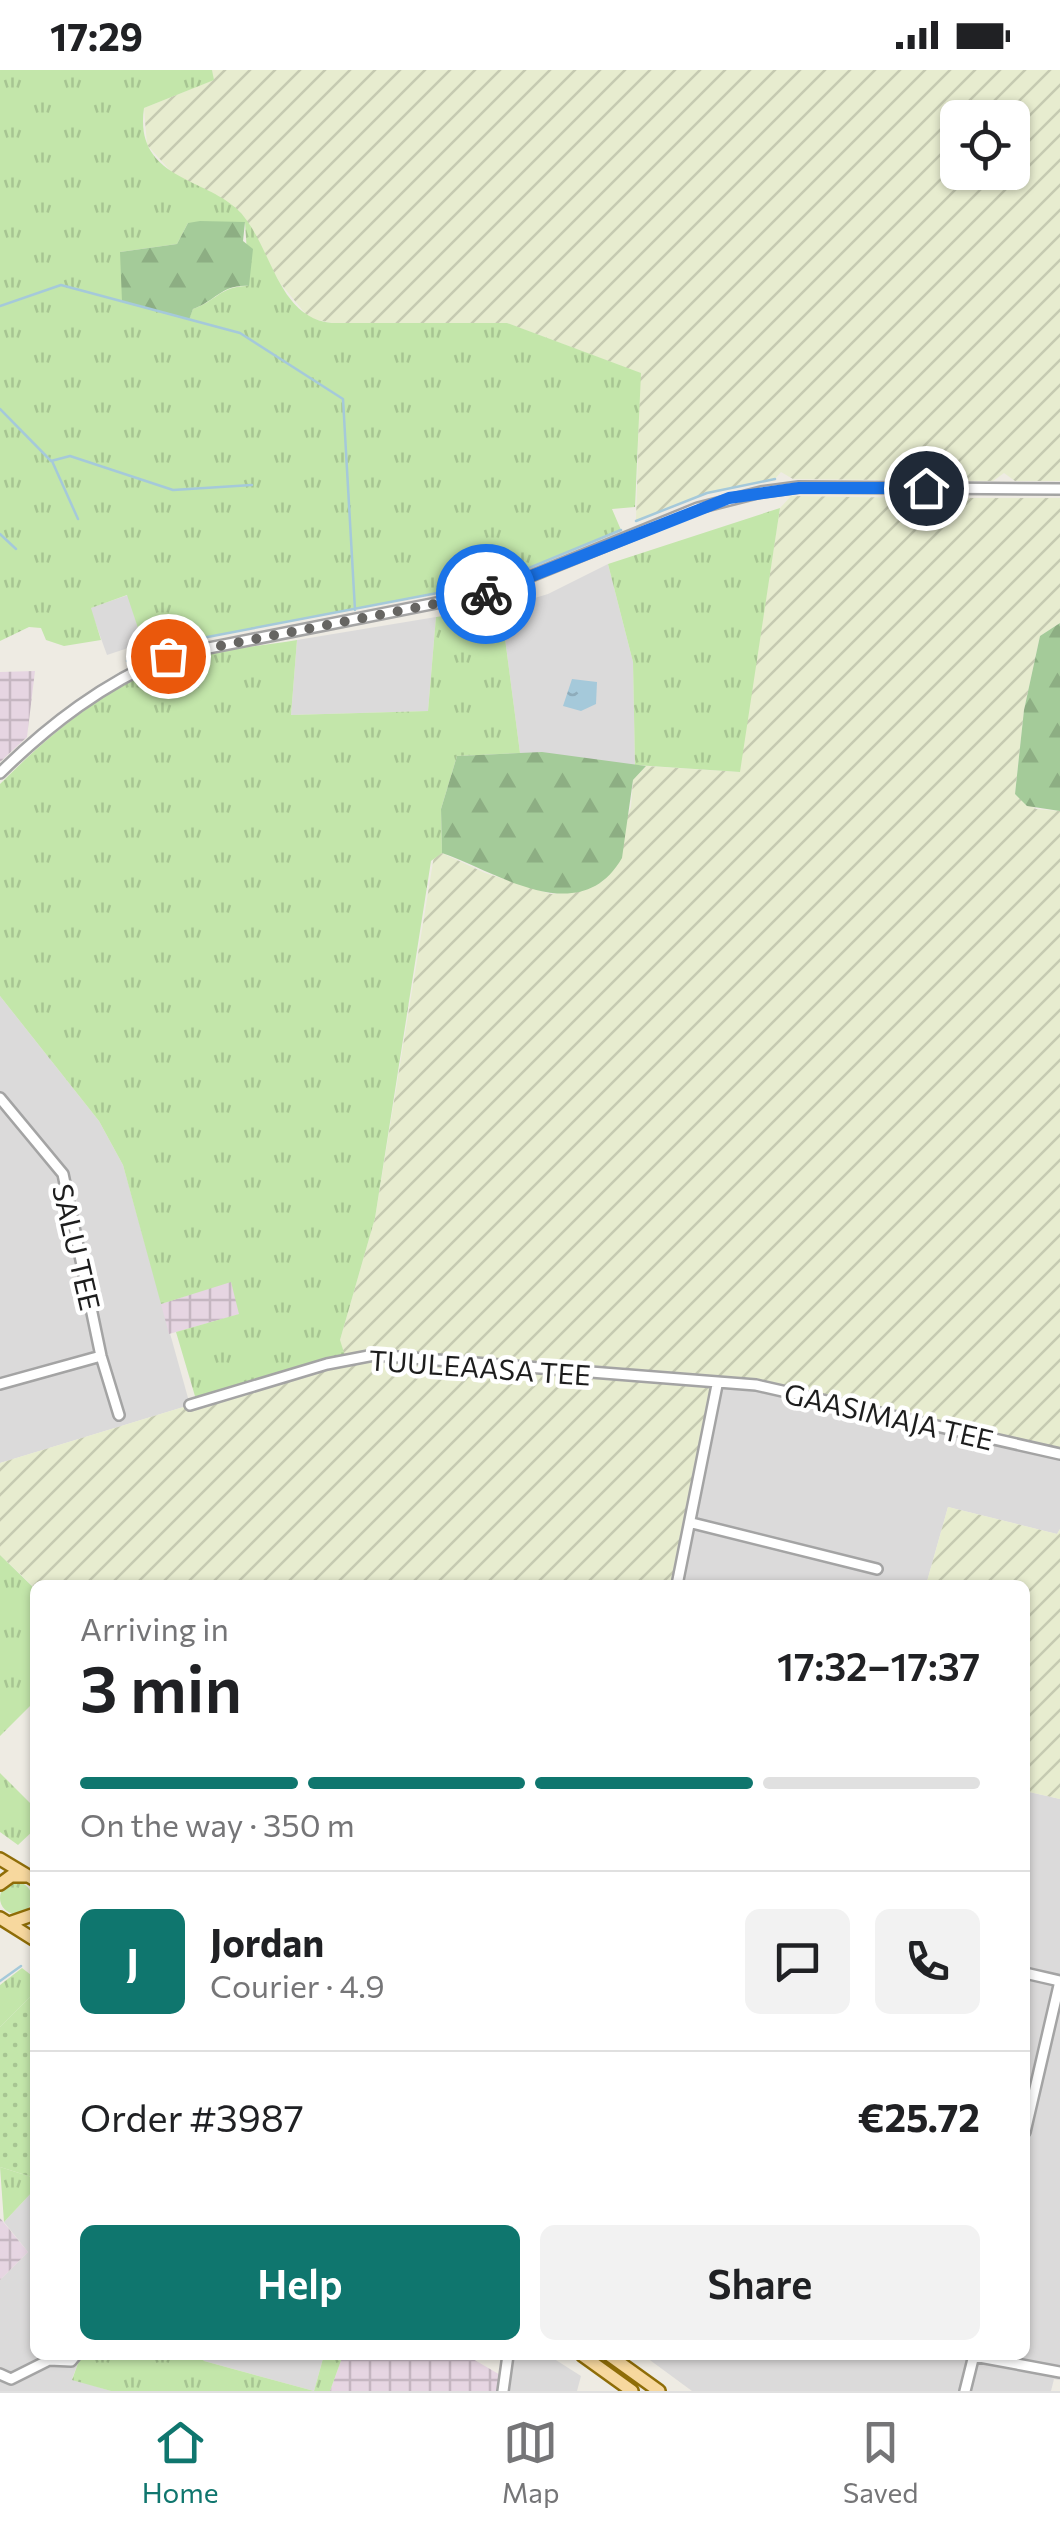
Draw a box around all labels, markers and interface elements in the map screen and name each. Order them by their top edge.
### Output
text: 17:29 [50,12,143,59]
map controls [940,100,1030,190]
button: locate [940,100,1030,190]
pin [884,446,969,531]
icon: home [899,461,954,516]
courier [436,544,536,644]
icon: bike [459,567,514,622]
pin [126,614,211,699]
icon: bag [141,629,196,684]
street label: SALU TEE [46,1181,108,1313]
street label: TUULEAASA TEE [368,1342,592,1392]
street label: GAASIMAJA TEE [781,1375,997,1457]
text: Arriving in [80,1608,229,1648]
text: 17:32–17:37 [777,1642,980,1689]
text: 3 min [80,1646,242,1725]
text: On the way · 350 m [80,1804,355,1844]
button: chat [745,1909,850,2014]
button: phone [875,1909,980,2014]
text: Jordan [210,1918,324,1965]
text: J [126,1938,139,1985]
text: Courier · 4.9 [210,1965,385,2005]
text: Order #3987 [80,2093,304,2140]
text: €25.72 [858,2093,980,2140]
button: Help [80,2225,520,2340]
button: Share [540,2225,980,2340]
tab: Home [142,2415,219,2509]
tab: Map [502,2415,560,2509]
tab: Saved [843,2415,918,2509]

